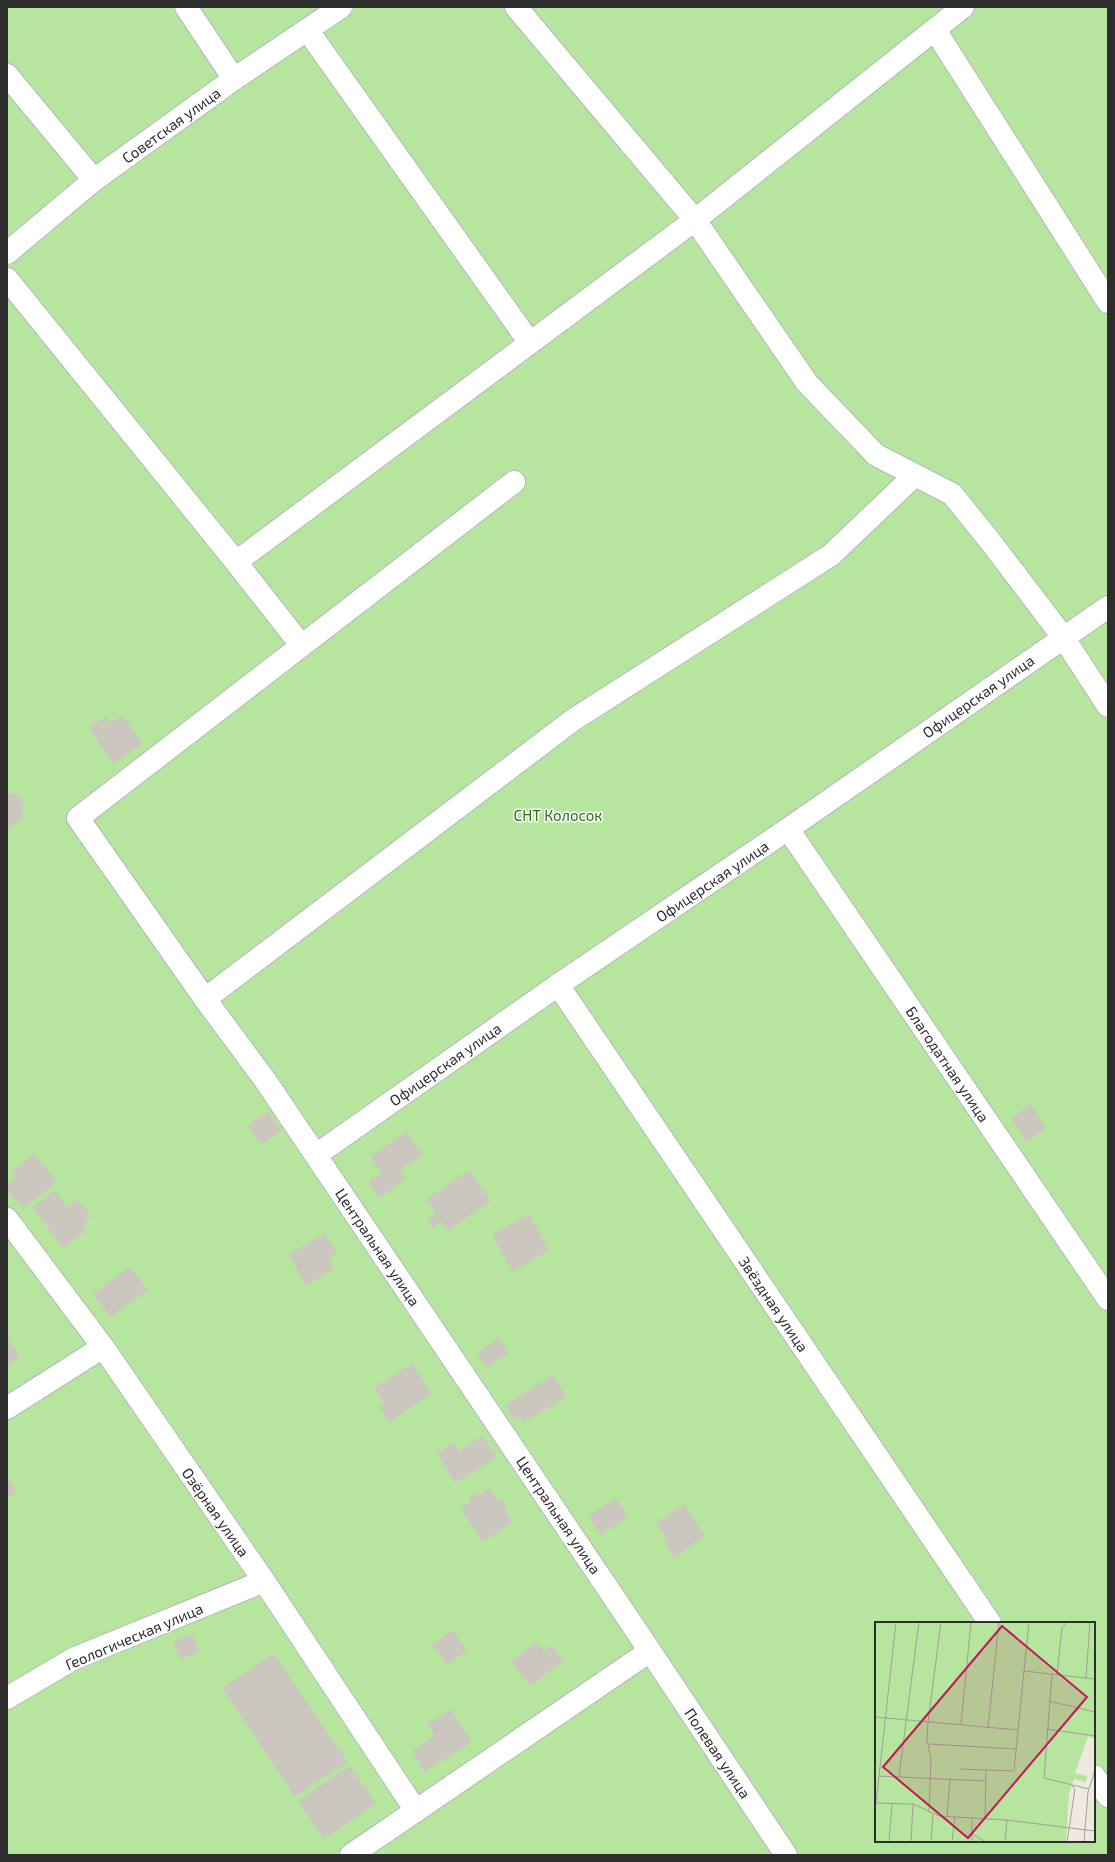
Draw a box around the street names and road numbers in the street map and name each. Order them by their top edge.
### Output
street label: Советская улица [118,83,224,168]
street label: Офицерская улица [919,651,1038,742]
street label: Офицерская улица [652,837,772,926]
street label: Благодатная улица [902,1003,993,1126]
street label: Офицерская улица [386,1019,505,1110]
street label: Центральная улица [331,1185,424,1310]
street label: Звёздная улица [735,1253,813,1356]
street label: Центральная улица [512,1453,605,1578]
street label: Озёрная улица [178,1464,253,1561]
street label: Геологическая улица [62,1599,206,1674]
street label: Полевая улица [680,1704,755,1802]

